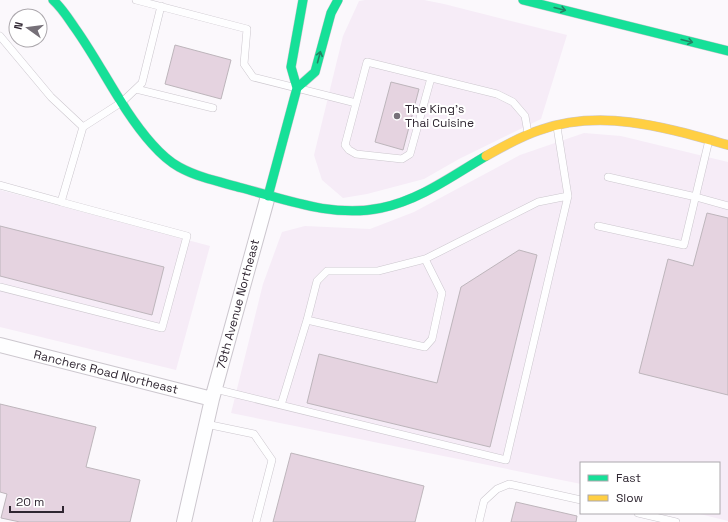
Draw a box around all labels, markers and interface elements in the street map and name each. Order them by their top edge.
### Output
one-way arrow [554,6,567,14]
north arrow [8,8,48,48]
text: N [11,20,26,31]
one-way arrow [680,37,693,45]
one-way arrow [316,51,323,64]
place label: The King's Thai Cuisine [405,101,474,131]
marker: The King's Thai Cuisine [392,111,402,121]
street label: 79th Avenue Northeast [213,237,263,371]
street label: Ranchers Road Northeast [32,346,180,398]
legend [580,462,720,514]
text: Fast [616,470,641,486]
scale bar [10,488,63,514]
text: Slow [616,490,643,506]
text: 20 m [16,494,44,510]

